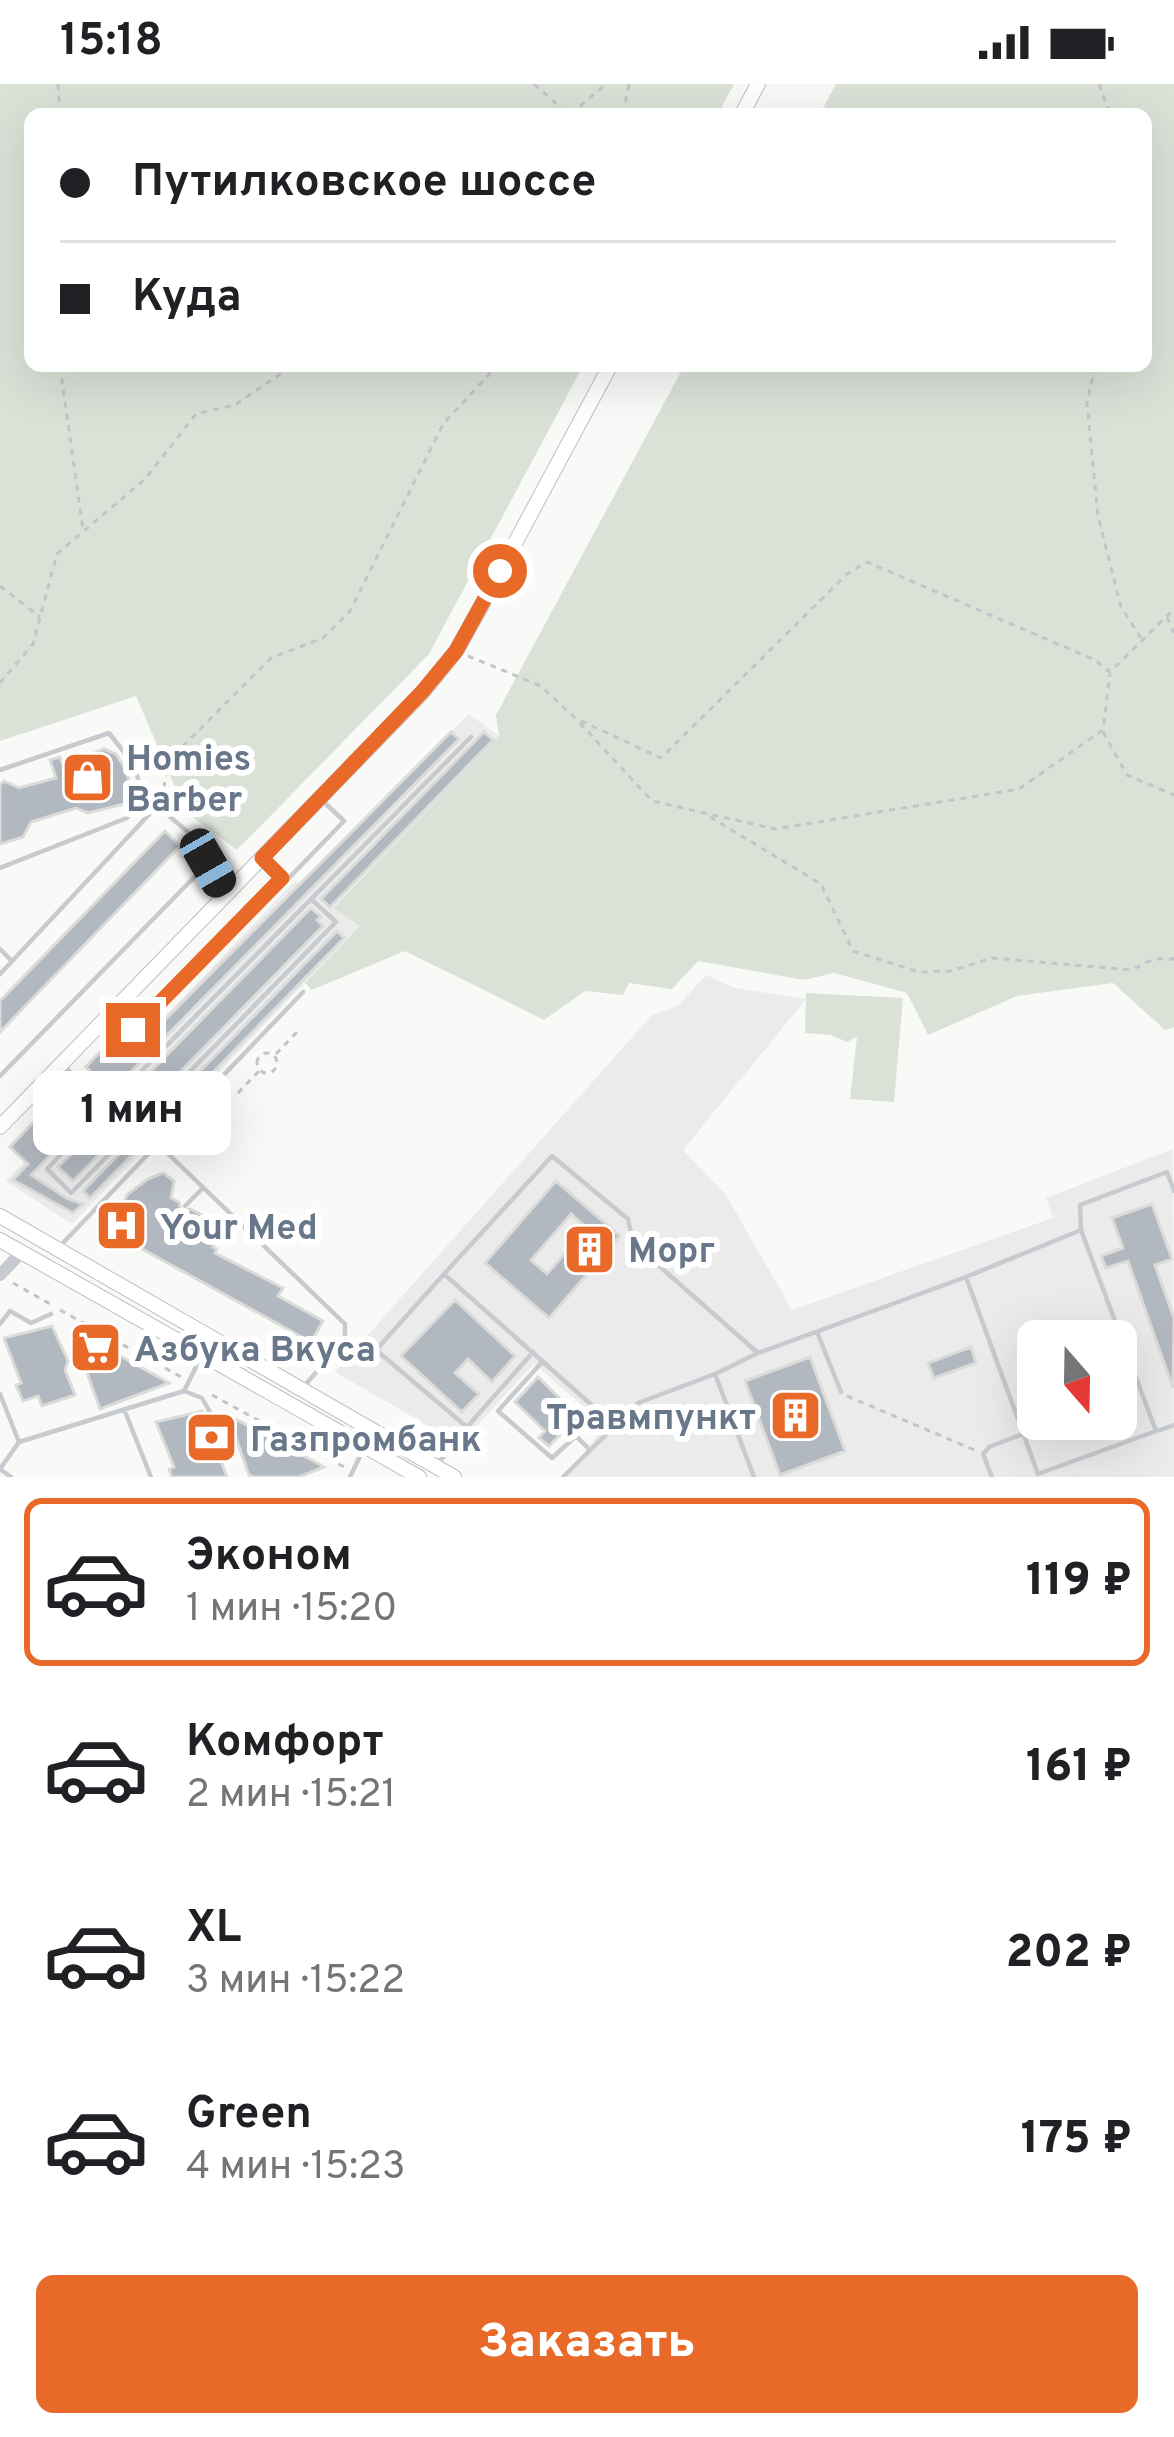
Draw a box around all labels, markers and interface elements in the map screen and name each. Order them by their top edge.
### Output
text: 15:18 [60,14,163,71]
text: Путилковское шоссе [132,155,596,212]
text: Куда [132,270,242,327]
route start [473,544,527,598]
place label: Homies Barber [126,738,251,825]
shop icon: Homies Barber [59,750,115,806]
car [174,823,242,903]
route end [106,1003,160,1057]
callout: 1 мин [34,1072,232,1156]
text: 1 мин [81,1088,183,1137]
hospital icon: Your Med [93,1198,149,1254]
place label: Your Med [160,1207,318,1253]
building icon: Морг [561,1221,617,1277]
place label: Морг [628,1230,715,1276]
supermarket icon: Азбука Вкуса [67,1320,123,1376]
north arrow [1017,1320,1137,1440]
map controls [1017,1320,1137,1440]
place label: Азбука Вкуса [134,1329,376,1375]
building icon: Травмпункт [767,1388,823,1444]
place label: Травмпункт [546,1397,756,1443]
bank icon: Газпромбанк [183,1410,239,1466]
place label: Газпромбанк [250,1419,482,1465]
icon: car [42,1528,150,1636]
text: Эконом [186,1529,352,1586]
text: 119 ₽ [1026,1554,1132,1611]
text: 1 мин · 15:20 [186,1586,397,1635]
icon: car [42,1714,150,1822]
text: Комфорт [186,1715,384,1772]
text: 161 ₽ [1026,1740,1132,1797]
text: 2 мин · 15:21 [186,1772,396,1821]
icon: car [42,1900,150,2008]
text: XL [186,1901,241,1958]
text: 202 ₽ [1006,1926,1132,1983]
text: 3 мин · 15:22 [186,1958,405,2007]
icon: car [42,2086,150,2194]
text: Green [186,2087,312,2144]
text: 175 ₽ [1021,2112,1132,2169]
text: 4 мин · 15:23 [186,2144,405,2193]
button: Заказать [36,2275,1138,2413]

